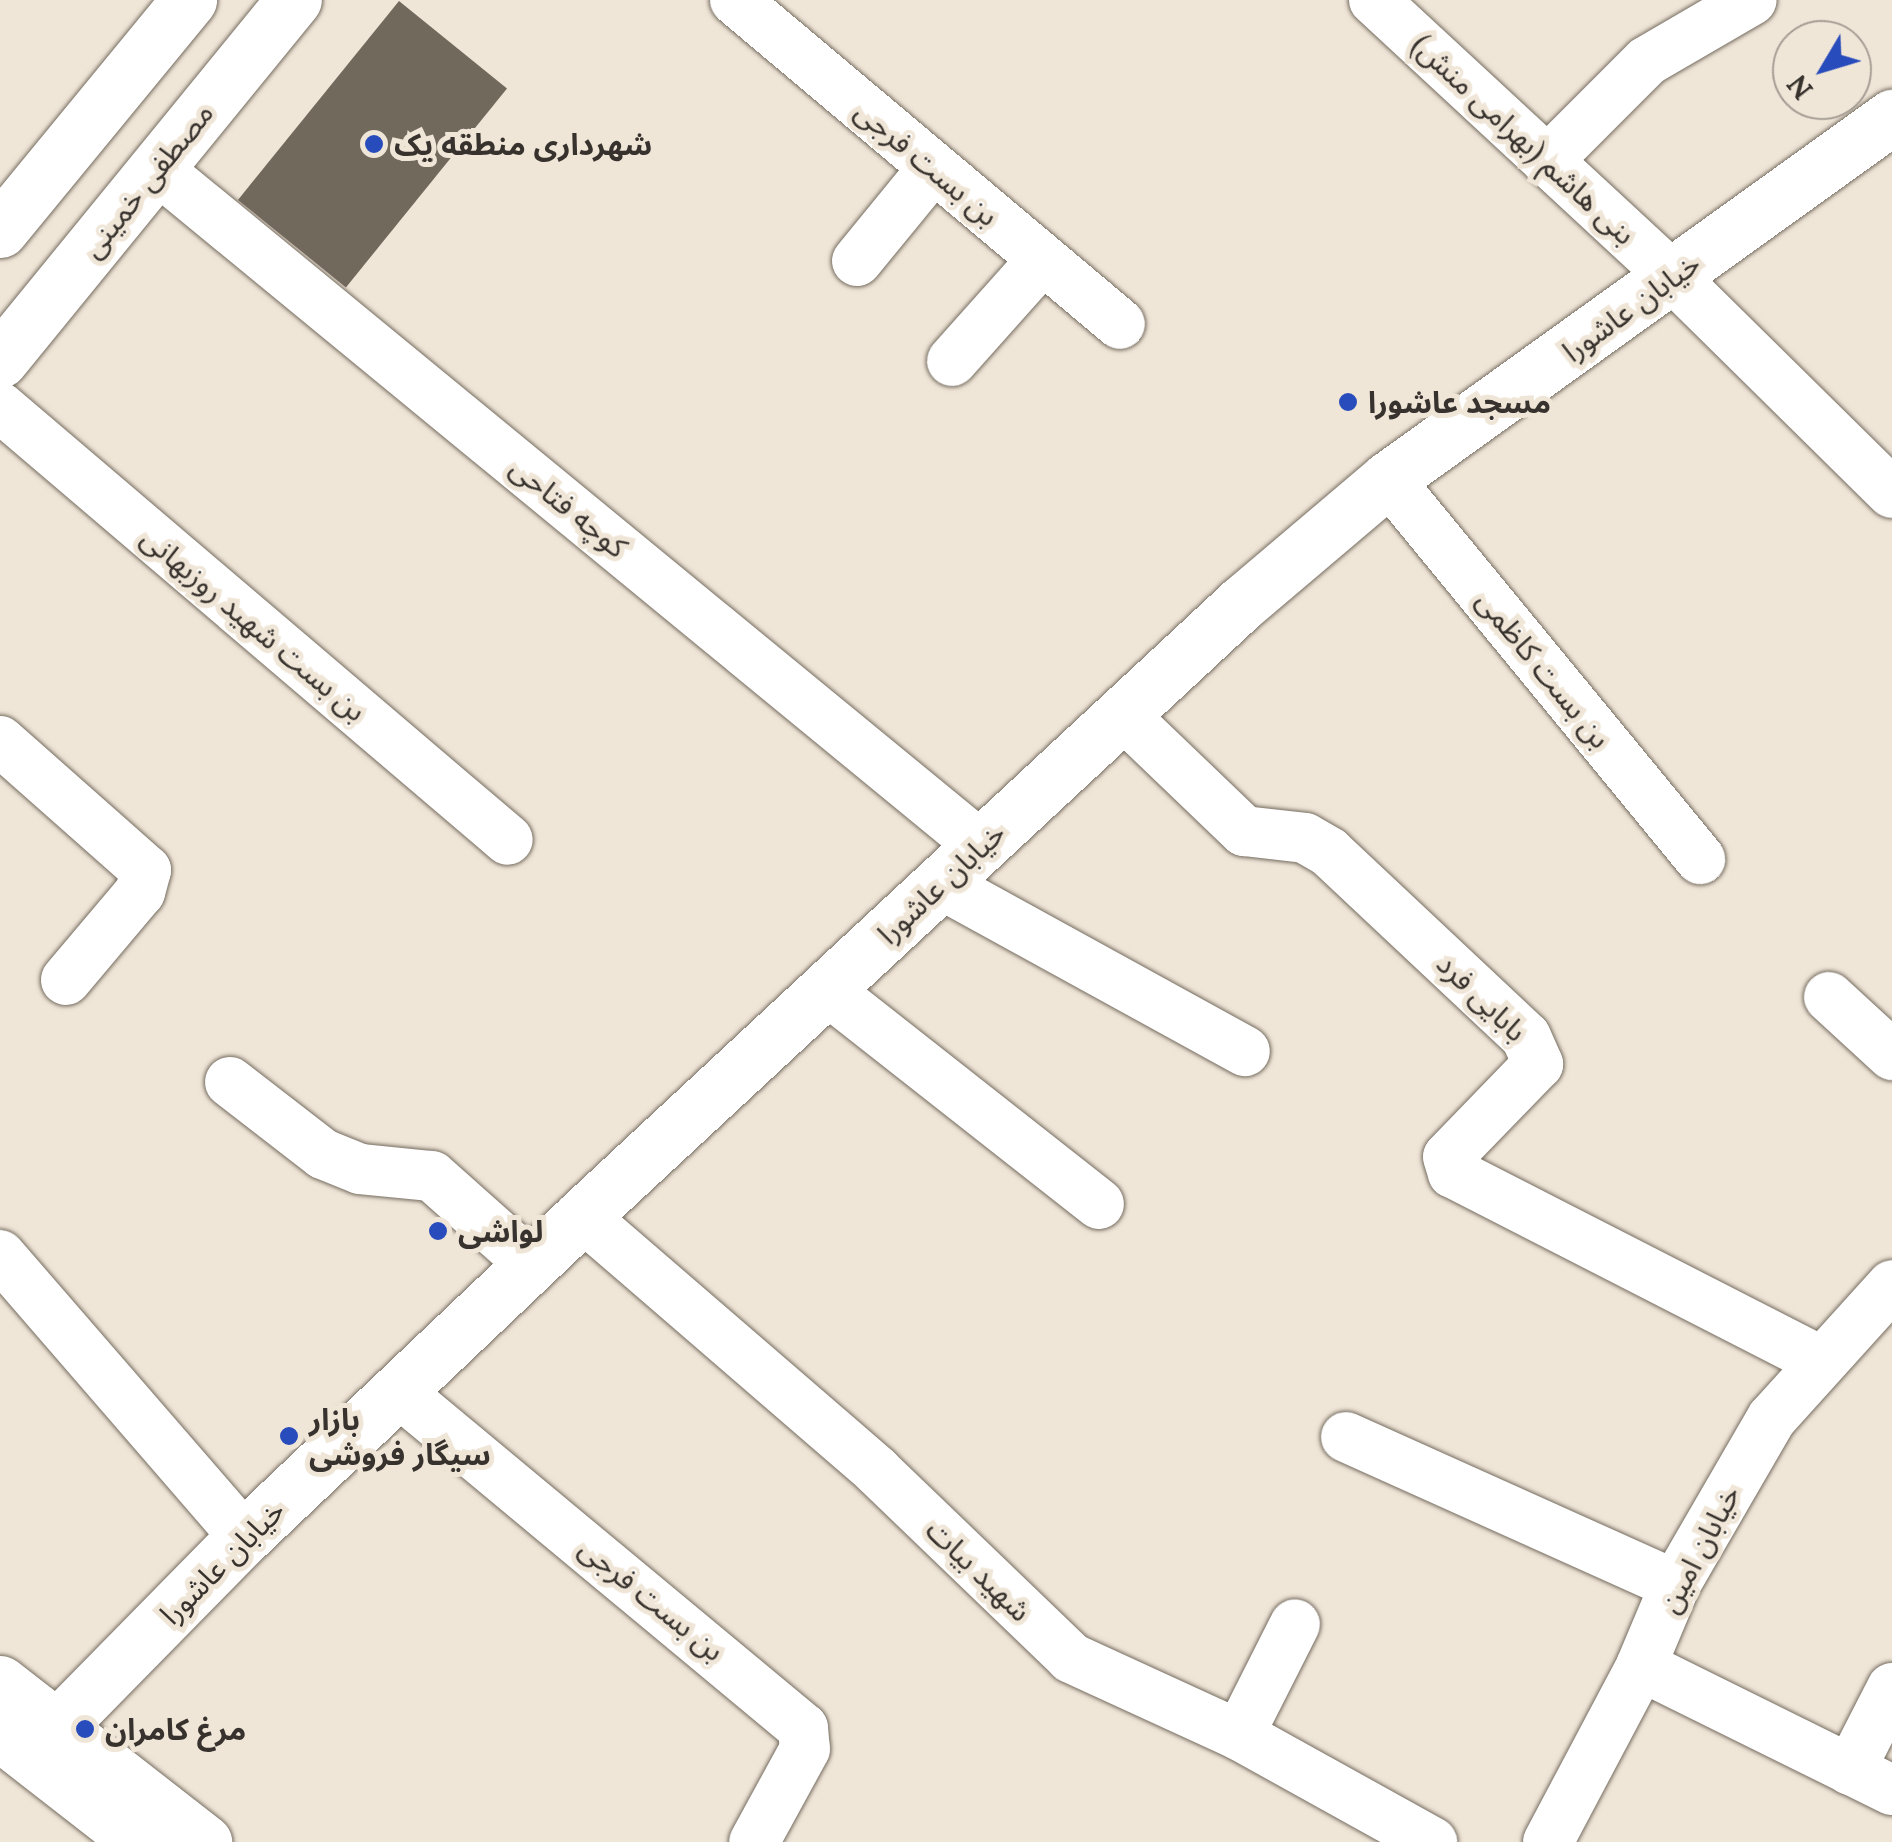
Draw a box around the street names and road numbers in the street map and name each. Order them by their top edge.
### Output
street label: بنی هاشم (بهرامی منش) [1405,26,1643,252]
street label: بن بست فرجی [848,93,1006,233]
street label: مصطفی خمینی [74,95,220,265]
street label: خیابان عاشورا [1555,245,1707,369]
street label: کوچه فتاحی [503,449,635,565]
street label: بن بست شهید روزبهانی [134,519,374,729]
street label: بن بست کاظمی [1469,583,1619,755]
street label: خیابان عاشورا [870,815,1012,951]
street label: بابایی فرد [1429,945,1535,1049]
street label: خیابان امین [1651,1479,1747,1619]
street label: خیابان عاشورا [152,1492,292,1632]
street label: شهید بیات [919,1511,1039,1629]
street label: بن بست فرجی [572,1530,732,1668]

